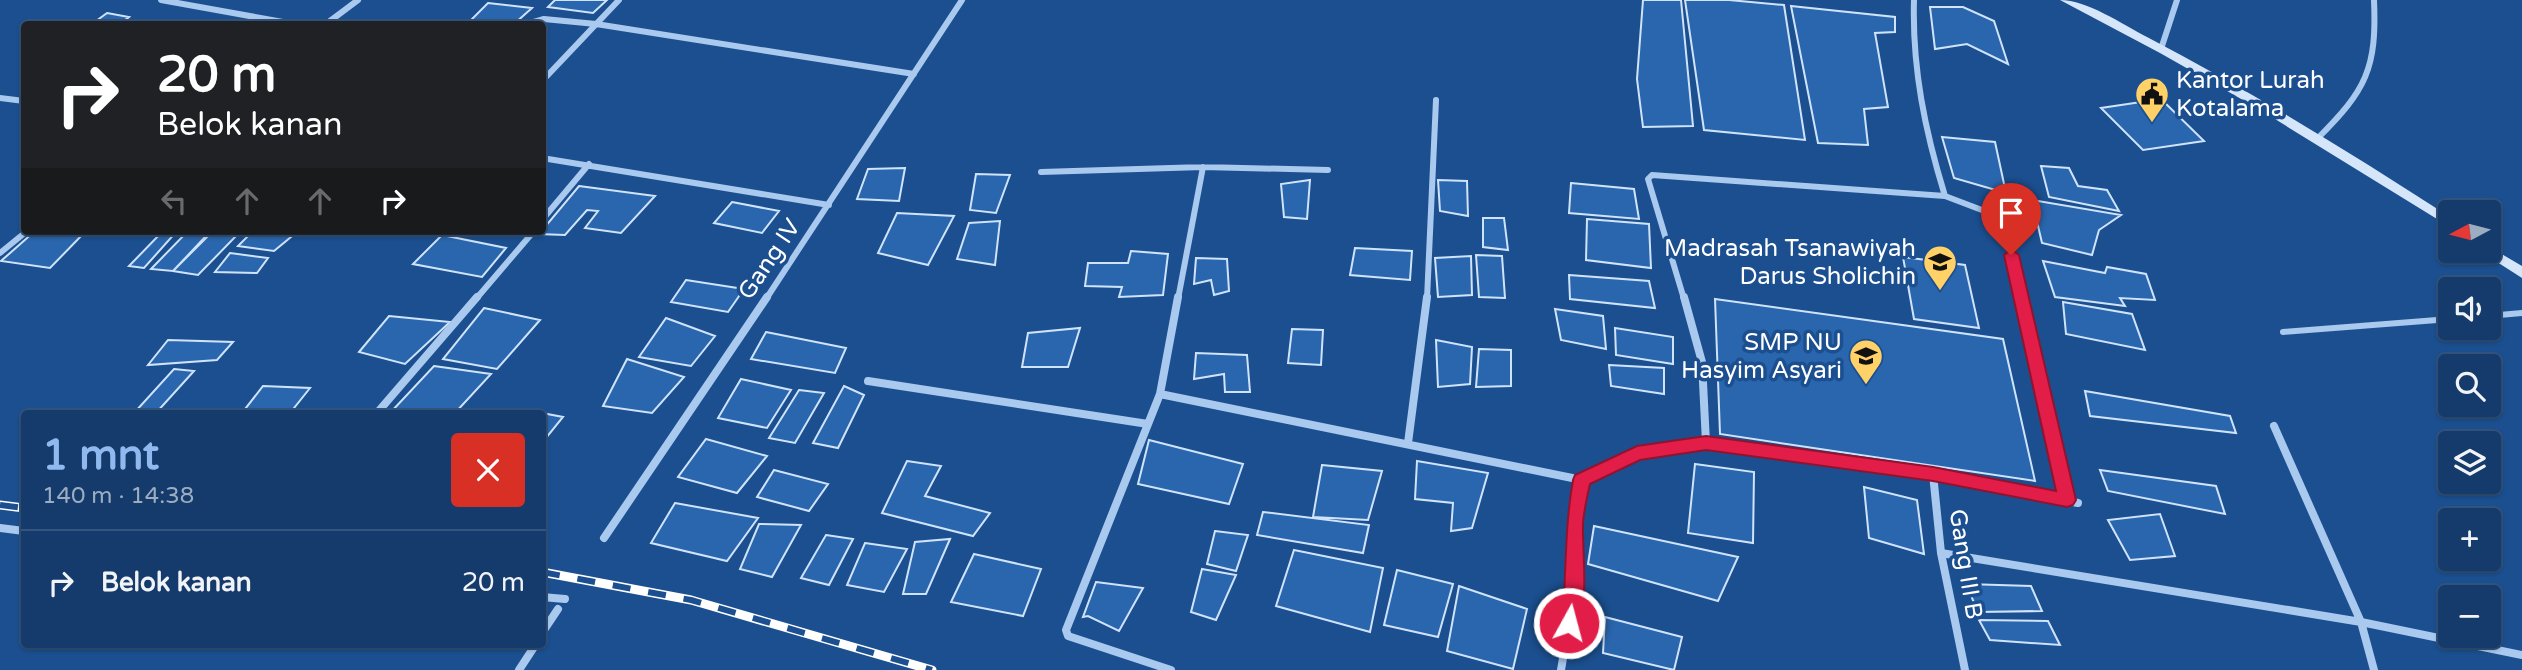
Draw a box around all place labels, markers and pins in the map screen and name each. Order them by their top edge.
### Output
place label: Kantor Lurah Kotalama [2176,66,2325,123]
public building icon: Kantor Lurah Kotalama [2133,75,2171,124]
pin [1981,183,2041,255]
place label: Madrasah Tsanawiyah Darus Sholichin [1664,234,1916,291]
school or university icon: Madrasah Tsanawiyah Darus Sholichin [1921,243,1959,292]
place label: SMP NU Hasyim Asyari [1681,328,1842,385]
school or university icon: SMP NU Hasyim Asyari [1847,337,1885,386]

